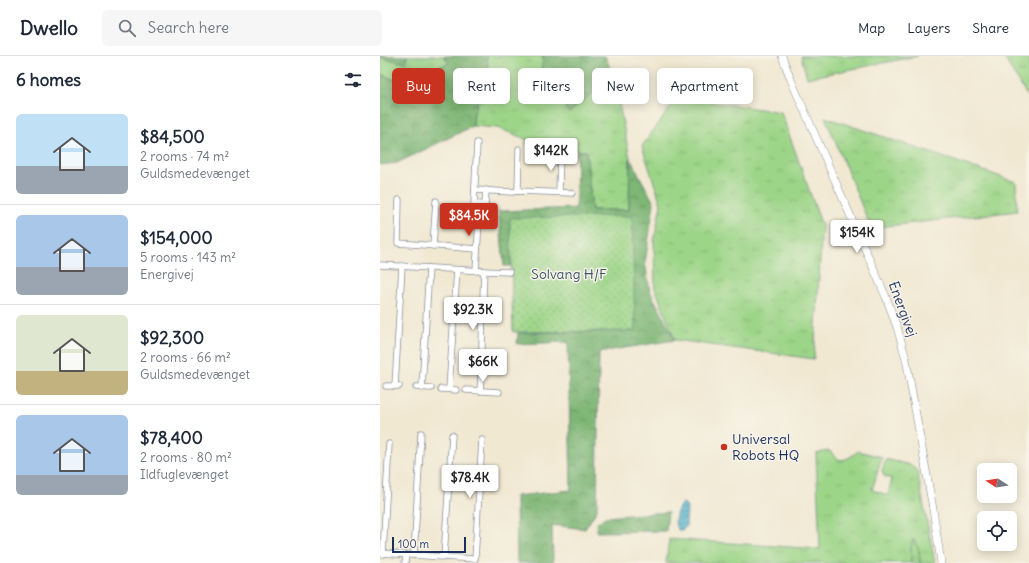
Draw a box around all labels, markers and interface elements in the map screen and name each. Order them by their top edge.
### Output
search box [102,10,382,46]
text: Dwello [20,16,78,40]
icon: search [116,17,138,39]
text: Search here [148,18,229,37]
text: Map [858,19,885,37]
text: Layers [907,19,950,37]
text: Share [972,19,1009,37]
chip: Buy [392,68,445,104]
chip: Rent [453,68,510,104]
chip: Filters [518,68,584,104]
chip: New [592,68,649,104]
chip: Apartment [657,68,753,104]
text: 6 homes [16,69,81,91]
icon: filters [342,69,364,91]
text: $84,500 [140,126,205,148]
icon: home [48,130,96,178]
pin: $142K [523,138,579,172]
text: $142K [534,142,568,159]
text: 2 rooms · 74 m² [140,148,229,165]
text: Guldsmedevænget [140,165,250,182]
pin: $84.5K [436,203,502,237]
text: $84.5K [449,207,489,224]
pin: $154K [829,220,885,254]
text: $154K [839,224,875,241]
text: $154,000 [140,227,213,249]
icon: home [48,231,96,279]
text: 5 rooms · 143 m² [140,249,236,266]
park label: Solvang H/F [531,265,607,283]
text: Energivej [140,266,194,283]
street label: Energivej [885,279,921,339]
pin: $92.3K [440,297,506,331]
text: $92.3K [453,301,493,318]
text: $92,300 [140,327,204,349]
icon: home [48,331,96,379]
text: 2 rooms · 66 m² [140,349,231,366]
pin: $66K [459,349,507,383]
text: $66K [468,353,498,370]
text: Guldsmedevænget [140,366,250,383]
text: $78,400 [140,427,203,449]
place label: Universal Robots HQ [732,430,799,464]
icon: home [48,431,96,479]
marker: Universal Robots HQ [719,442,729,452]
text: 2 rooms · 80 m² [140,449,232,466]
north arrow [977,463,1017,503]
map controls [977,463,1017,551]
pin: $78.4K [437,465,503,499]
text: Ildfuglevænget [140,466,229,483]
text: $78.4K [450,469,490,486]
button: locate [977,511,1017,551]
scale bar [392,535,466,554]
text: 100 m [398,537,429,551]

